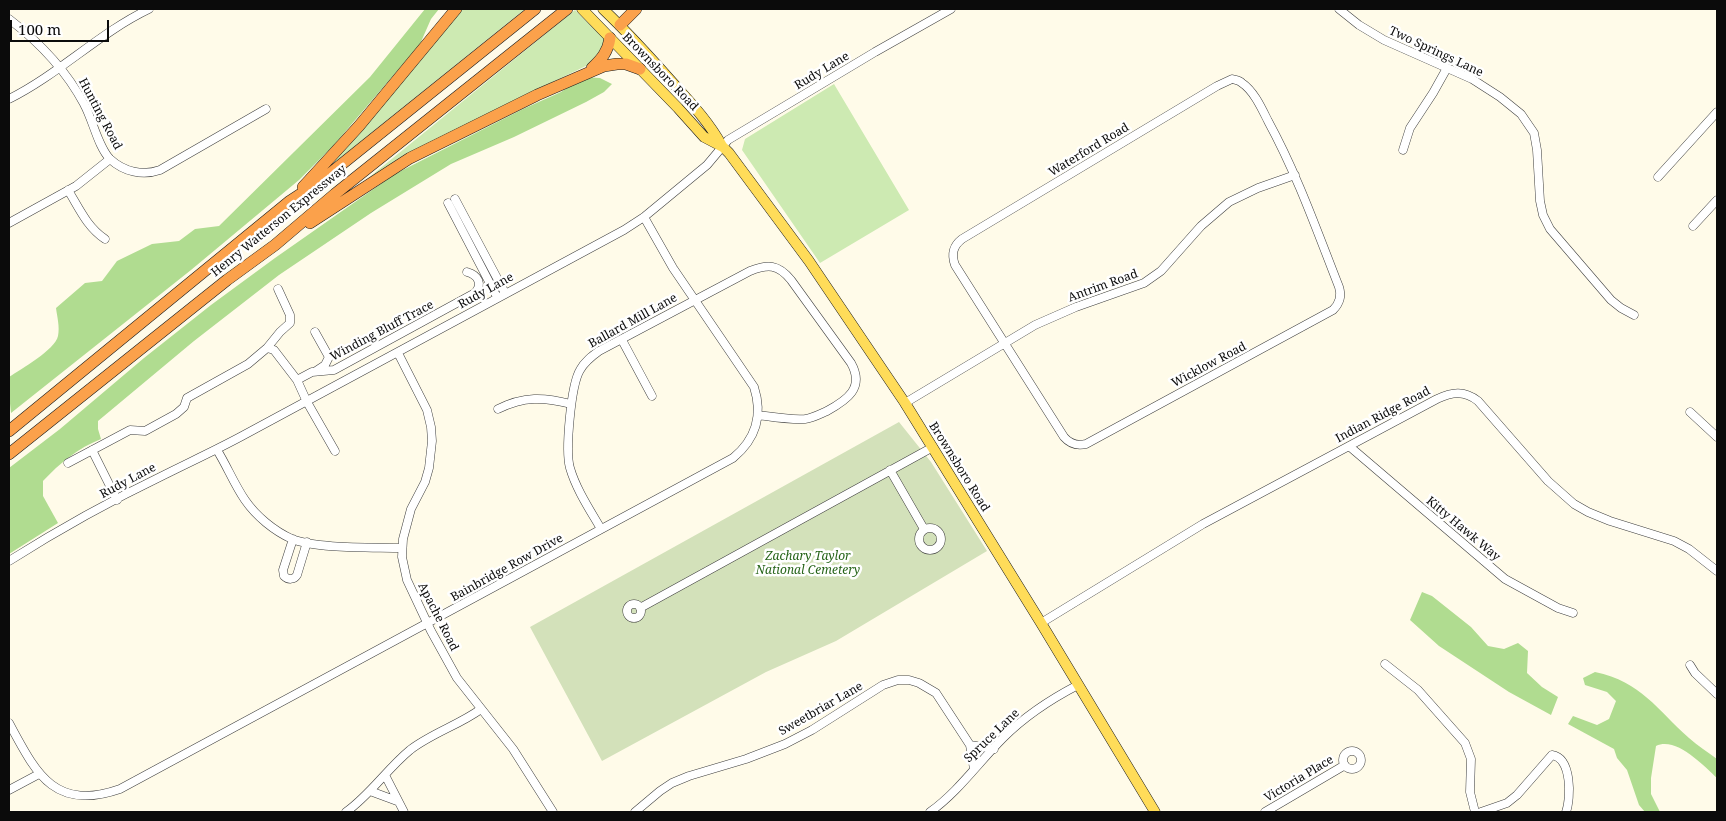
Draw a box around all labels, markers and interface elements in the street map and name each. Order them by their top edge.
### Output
scale bar [12,10,111,42]
text: 100 m [18,19,61,39]
street label: Two Springs Lane [1387,24,1485,80]
street label: Brownsboro Road [619,30,701,114]
street label: Rudy Lane [792,49,852,93]
street label: Hunting Road [75,76,125,152]
street label: Waterford Road [1046,120,1132,180]
street label: Henry Watterson Expressway [209,162,349,280]
street label: Antrim Road [1066,267,1140,305]
street label: Rudy Lane [456,270,516,312]
street label: Ballard Mill Lane [586,291,680,351]
street label: Winding Bluff Trace [328,298,436,364]
street label: Wicklow Road [1169,339,1249,391]
street label: Indian Ridge Road [1333,384,1433,446]
street label: Brownsboro Road [926,420,992,514]
street label: Rudy Lane [98,460,158,502]
street label: Kitty Hawk Way [1423,494,1503,564]
street label: Bainbridge Row Drive [448,531,566,605]
park label: Zachary Taylor National Cemetery [756,550,860,578]
street label: Apache Road [415,581,461,653]
street label: Sweetbriar Lane [776,679,866,739]
street label: Spruce Lane [961,706,1023,766]
street label: Victoria Place [1262,753,1336,805]

